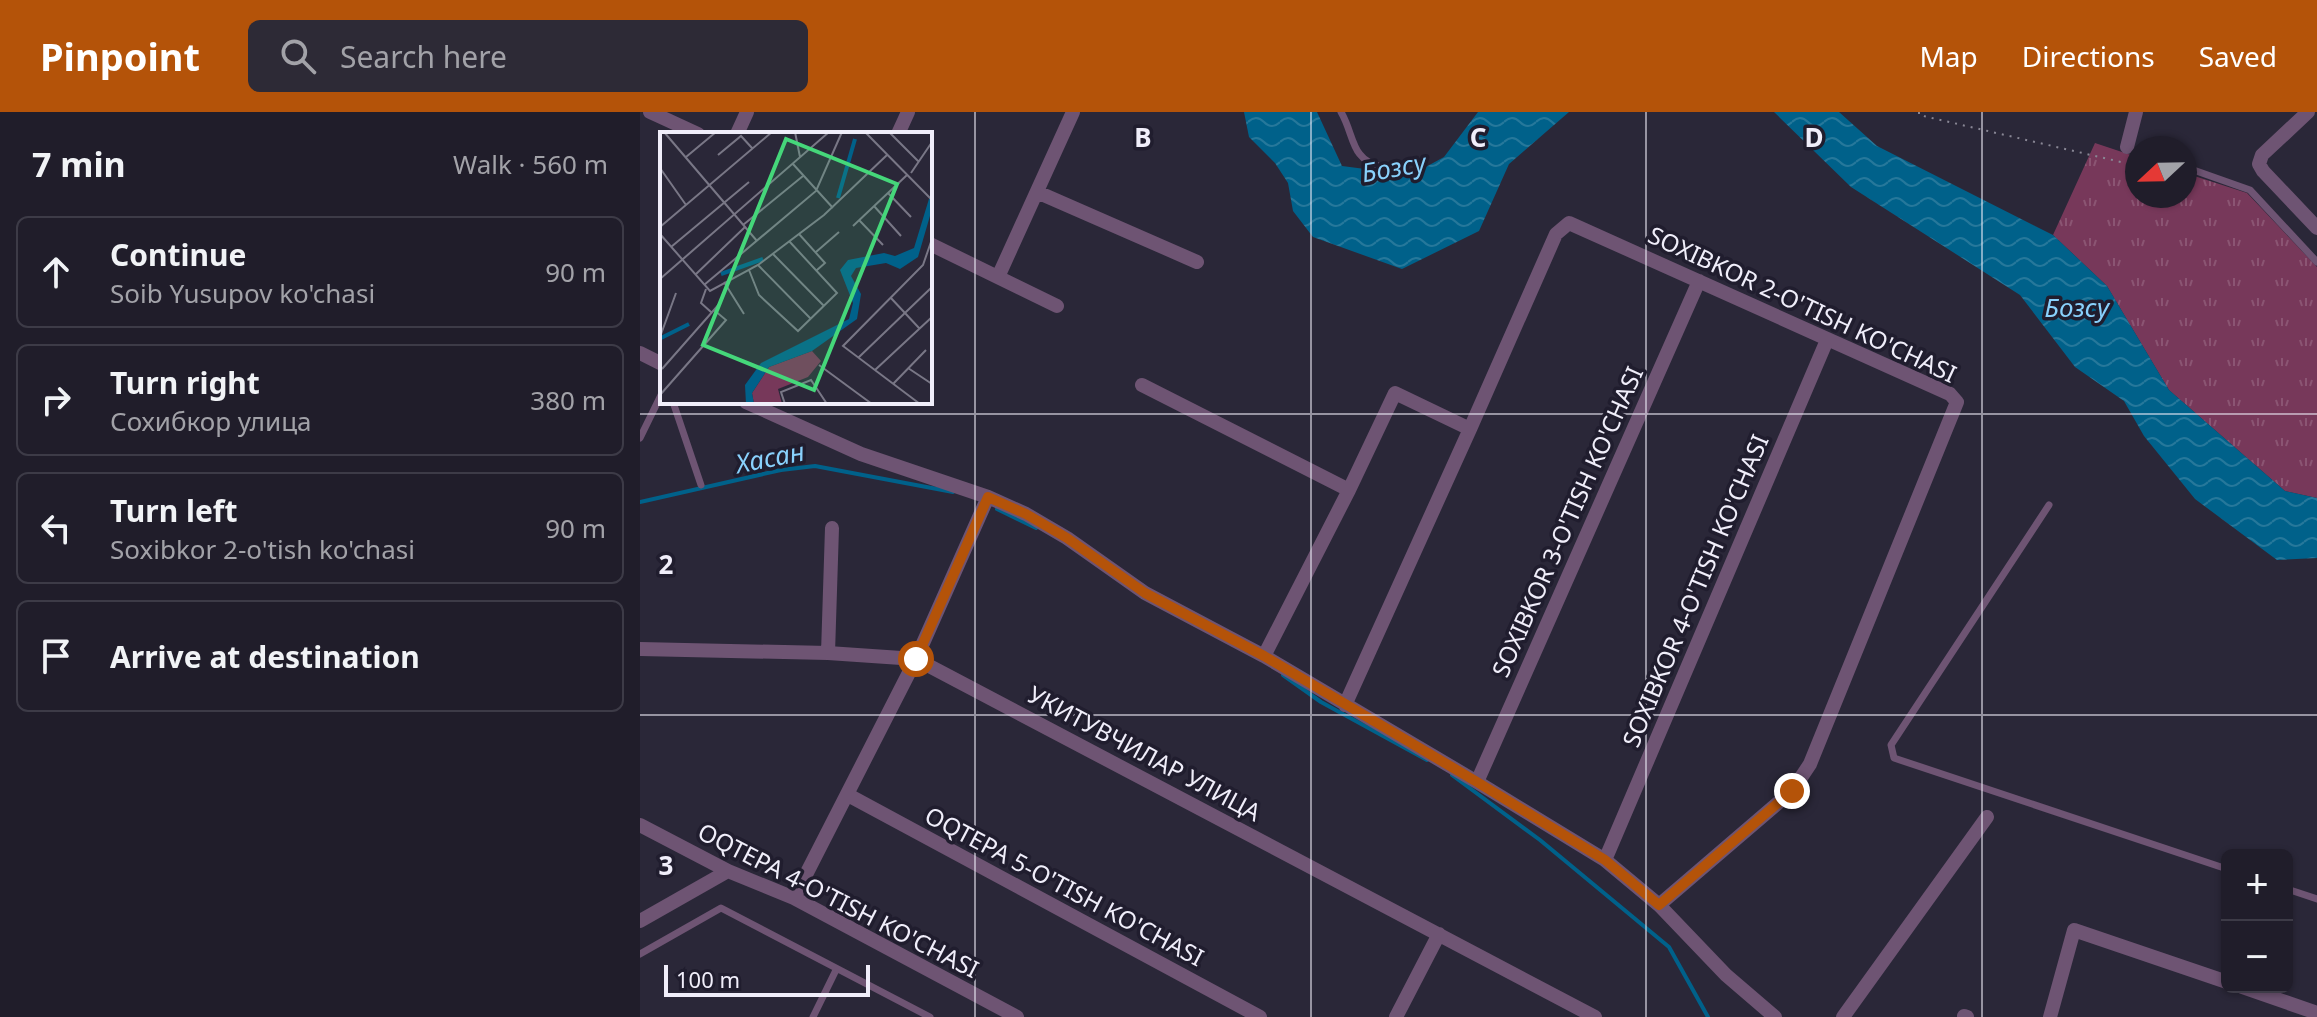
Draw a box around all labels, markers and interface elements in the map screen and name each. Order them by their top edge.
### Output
search box [248,20,808,92]
text: Pinpoint [40,30,200,82]
icon: search [276,34,320,78]
text: Search here [340,36,507,77]
text: Map [1919,37,1978,75]
text: Directions [2022,37,2155,75]
text: Saved [2199,37,2277,75]
text: B [1134,119,1152,155]
text: C [1470,119,1486,155]
text: D [1804,119,1824,155]
inset map [660,132,932,404]
north arrow [2125,136,2197,208]
text: 7 min [32,141,126,187]
water label: Бозсу [1359,143,1430,190]
text: Walk · 560 m [453,146,608,182]
street label: SOXIBKOR 2-O'TISH KO'CHASI [1643,218,1962,390]
text: Continue [110,234,246,275]
icon: ahead [34,250,78,294]
text: 90 m [545,254,606,290]
text: Soib Yusupov ko'chasi [110,275,375,311]
water label: Бозсу [2045,289,2111,325]
street label: SOXIBKOR 3-O'TISH KO'CHASI [1483,361,1650,682]
text: Turn right [110,362,260,403]
icon: right [34,378,78,422]
text: 380 m [530,382,606,418]
text: Сохибкор улица [110,403,312,439]
street label: SOXIBKOR 4-O'TISH KO'CHASI [1614,429,1776,752]
water label: Хасан [730,433,807,482]
text: Turn left [110,490,238,531]
icon: left [34,506,78,550]
text: 90 m [545,510,606,546]
text: Soxibkor 2-o'tish ko'chasi [110,531,415,567]
text: 2 [659,546,674,582]
icon: arrive [34,634,78,678]
text: Arrive at destination [110,636,420,677]
route start [898,641,934,677]
street label: УКИТУВЧИЛАР УЛИЦА [1022,677,1268,828]
route end [1774,773,1810,809]
street label: OQTEPA 5-O'TISH KO'CHASI [920,798,1210,973]
street label: OQTEPA 4-O'TISH KO'CHASI [693,814,985,985]
text: 3 [659,847,673,883]
map controls [2221,849,2293,993]
button: + [2221,849,2293,921]
button: − [2221,921,2293,993]
scale bar [664,961,870,997]
text: 100 m [676,964,740,994]

